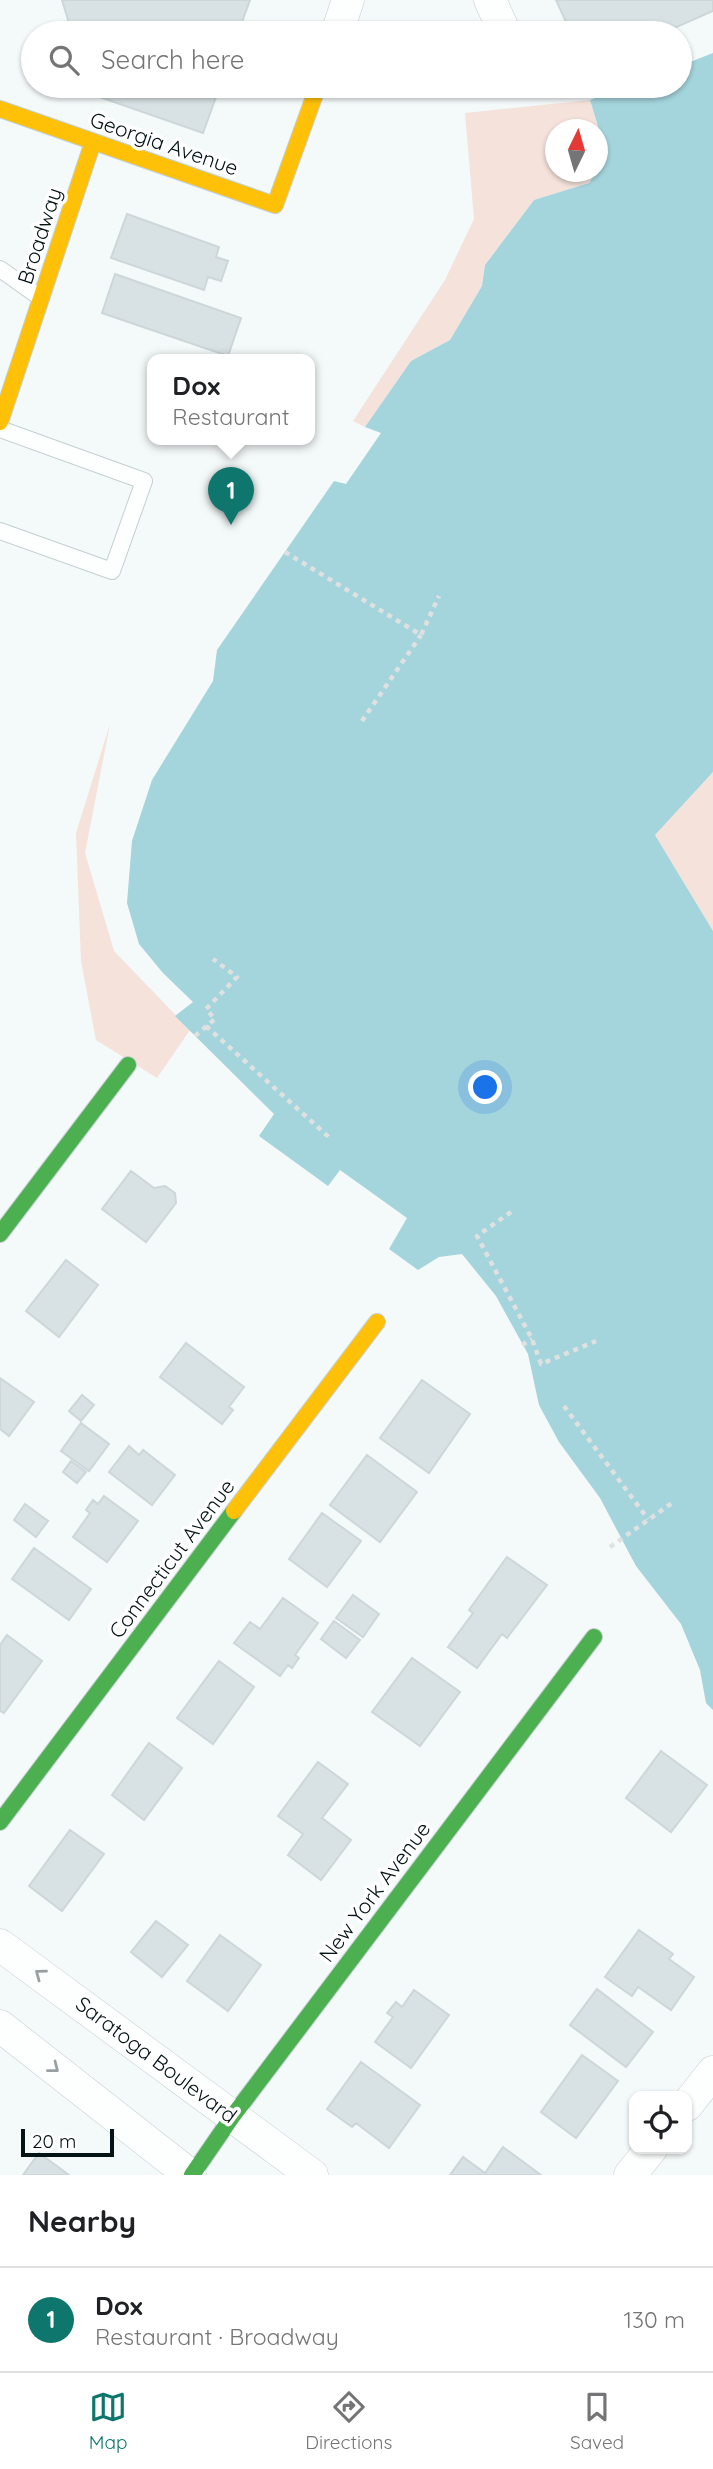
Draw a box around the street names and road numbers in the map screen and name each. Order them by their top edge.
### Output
street label: Georgia Avenue [87,106,242,181]
street label: Broadway [11,184,67,287]
street label: Connecticut Avenue [103,1474,240,1643]
street label: New York Avenue [313,1816,435,1967]
street label: Saratoga Boulevard [71,1990,242,2128]

